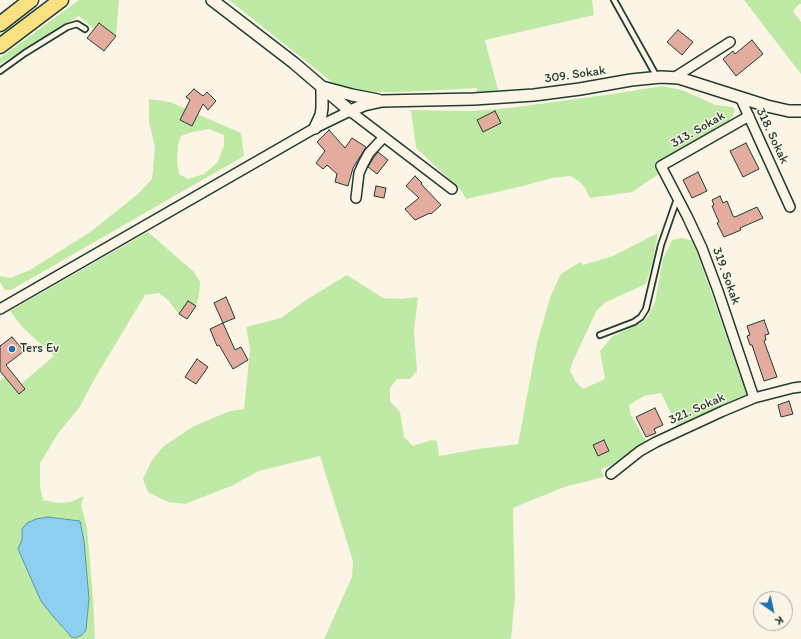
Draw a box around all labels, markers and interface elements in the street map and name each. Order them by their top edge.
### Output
street label: 309. Sokak [543,63,607,87]
street label: 318. Sokak [752,105,792,167]
street label: 313. Sokak [668,108,728,152]
street label: 319. Sokak [708,245,744,307]
place label: Ters Ev [20,341,59,357]
marker: Ters Ev [7,344,17,354]
street label: 321. Sokak [667,390,727,428]
north arrow [753,591,793,631]
text: K [773,613,786,628]

